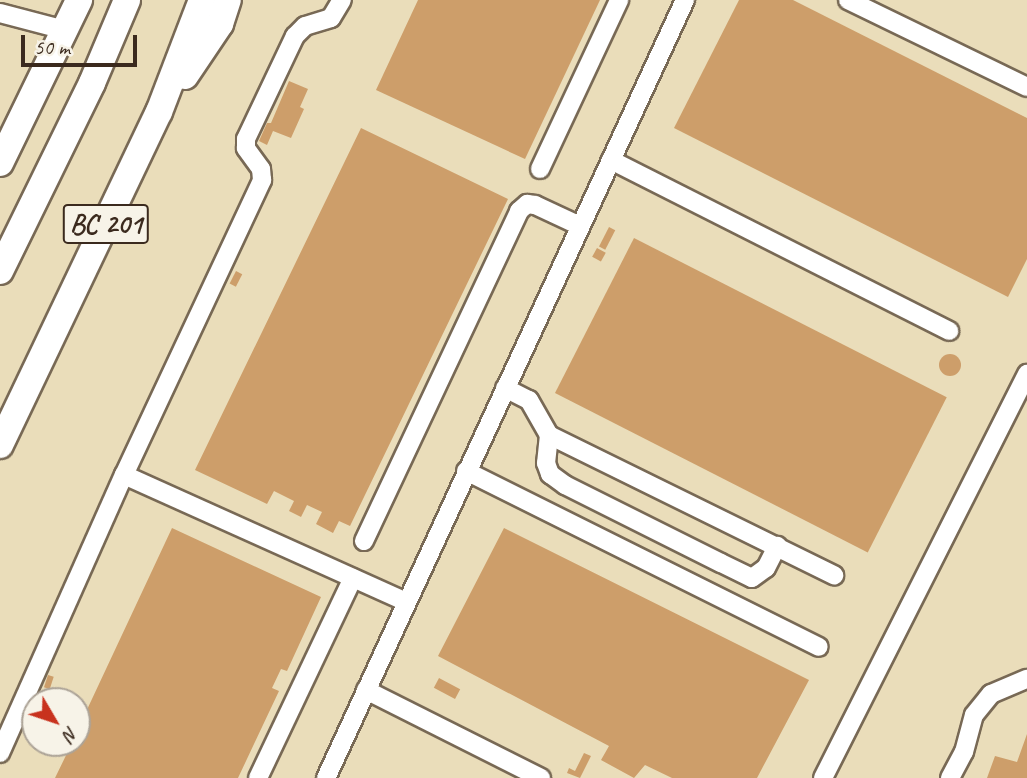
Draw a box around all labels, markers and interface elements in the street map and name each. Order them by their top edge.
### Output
scale bar [24,21,140,65]
text: 50 m [34,34,70,60]
road number: BC 201 [62,200,150,248]
north arrow [21,687,91,757]
text: N [58,722,84,746]

